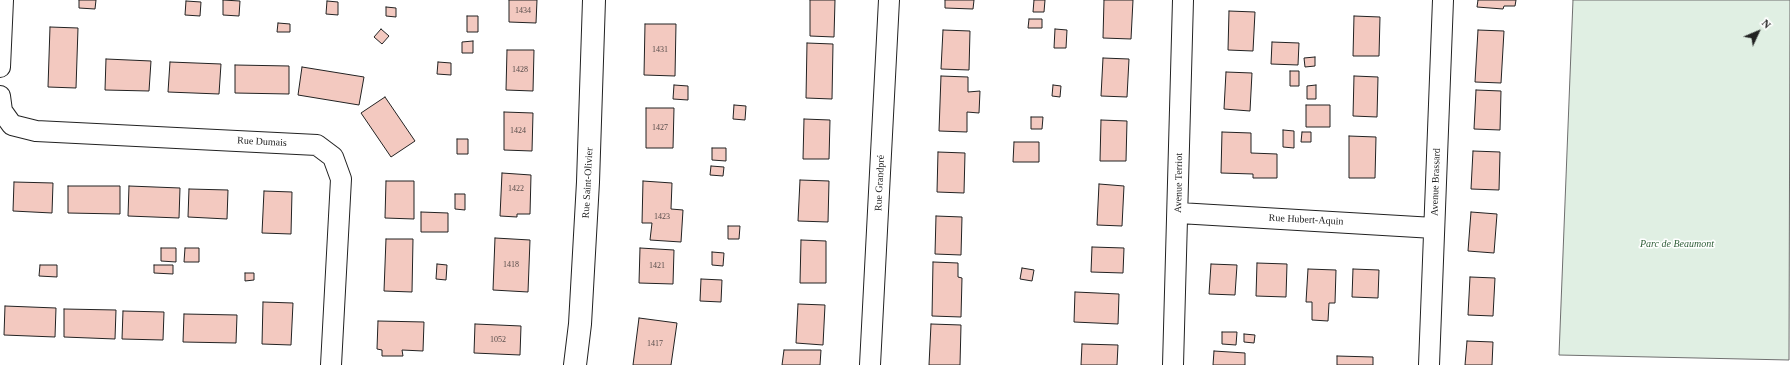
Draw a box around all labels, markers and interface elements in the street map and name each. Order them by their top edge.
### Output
house number: 1434 [515,6,531,16]
north arrow [1738,12,1778,52]
text: N [1760,17,1774,31]
house number: 1431 [652,45,668,55]
house number: 1428 [512,65,528,75]
house number: 1427 [652,123,668,133]
house number: 1424 [510,126,526,136]
street label: Rue Dumais [237,135,287,149]
street label: Rue Saint-Olivier [580,147,596,219]
street label: Avenue Brassard [1429,148,1443,216]
street label: Avenue Terriot [1172,153,1186,213]
street label: Rue Grandpré [873,155,887,211]
house number: 1422 [508,184,524,194]
house number: 1423 [654,212,670,222]
street label: Rue Hubert-Aquin [1268,212,1344,228]
park label: Parc de Beaumont [1640,238,1714,250]
house number: 1418 [503,260,519,270]
house number: 1421 [649,261,665,271]
house number: 1052 [490,335,506,345]
house number: 1417 [647,339,663,349]

